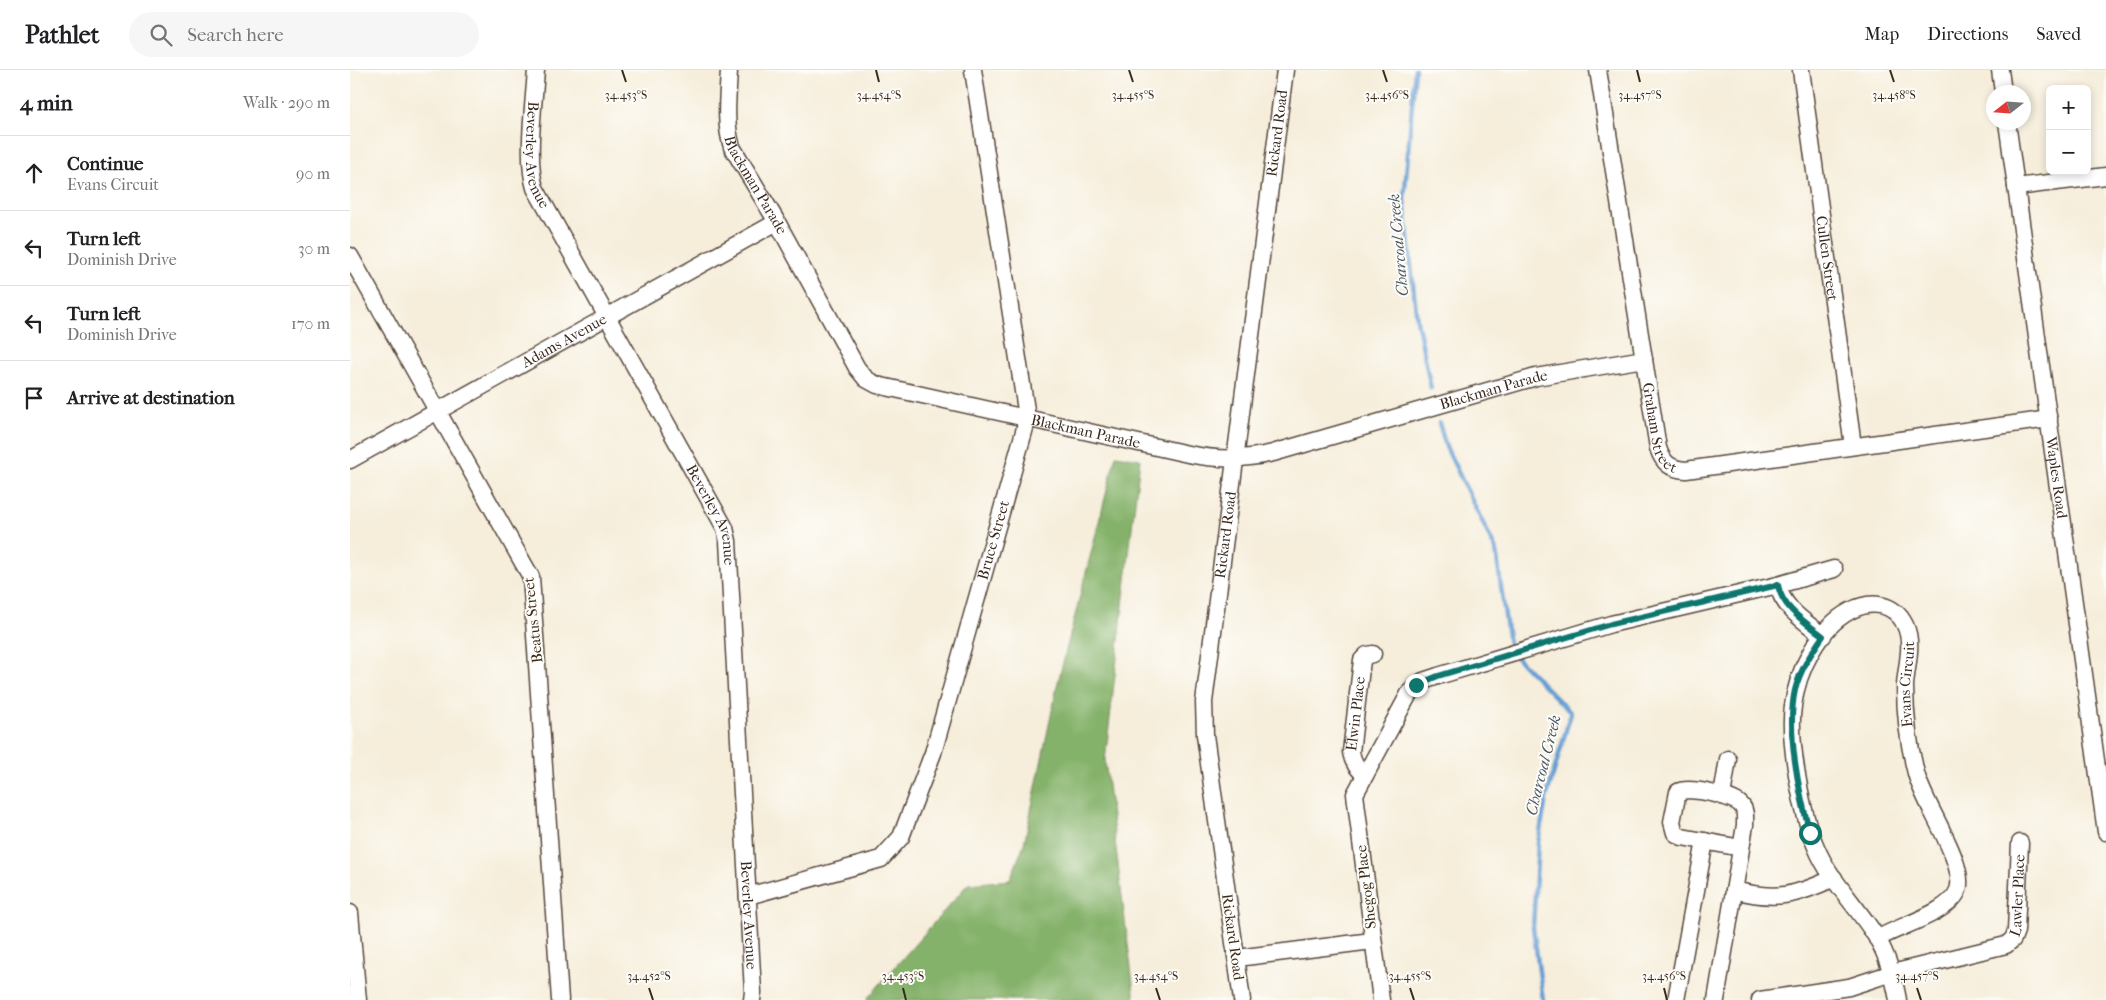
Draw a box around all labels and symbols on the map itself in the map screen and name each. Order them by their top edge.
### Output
north arrow [1986,85,2031,130]
text: 34.453°S [605,88,647,102]
text: 34.454°S [857,88,901,102]
text: 34.455°S [1112,88,1154,102]
street label: Rickard Road [1262,88,1291,178]
text: 34.456°S [1365,88,1409,102]
text: 34.457°S [1618,88,1662,102]
text: 34.458°S [1872,88,1916,102]
street label: Beverley Avenue [522,101,554,212]
street label: Blackman Parade [720,134,791,238]
water label: Charcoal Creek [1384,193,1412,297]
street label: Cullen Street [1812,214,1842,303]
street label: Adams Avenue [517,310,610,372]
street label: Blackman Parade [1438,366,1549,413]
street label: Graham Street [1639,381,1680,477]
street label: Blackman Parade [1029,410,1143,452]
street label: Waples Road [2042,435,2071,520]
street label: Beverley Avenue [682,461,738,566]
street label: Rickard Road [1211,490,1240,579]
street label: Bruce Street [974,498,1013,582]
street label: Beatus Street [519,576,546,664]
street label: Evans Circuit [1896,640,1918,728]
route end [1405,674,1428,697]
street label: Elwin Place [1342,675,1369,752]
water label: Charcoal Creek [1521,713,1565,817]
route start [1799,822,1822,845]
street label: Shegog Place [1352,843,1380,930]
street label: Lawler Place [2006,853,2029,939]
street label: Beverley Avenue [737,860,761,970]
street label: Rickard Road [1218,892,1248,982]
text: 34.452°S [627,969,671,983]
text: 34.453°S [882,969,924,983]
text: 34.454°S [1134,969,1178,983]
text: 34.455°S [1389,969,1431,983]
text: 34.456°S [1642,969,1686,983]
text: 34.457°S [1895,969,1939,983]

